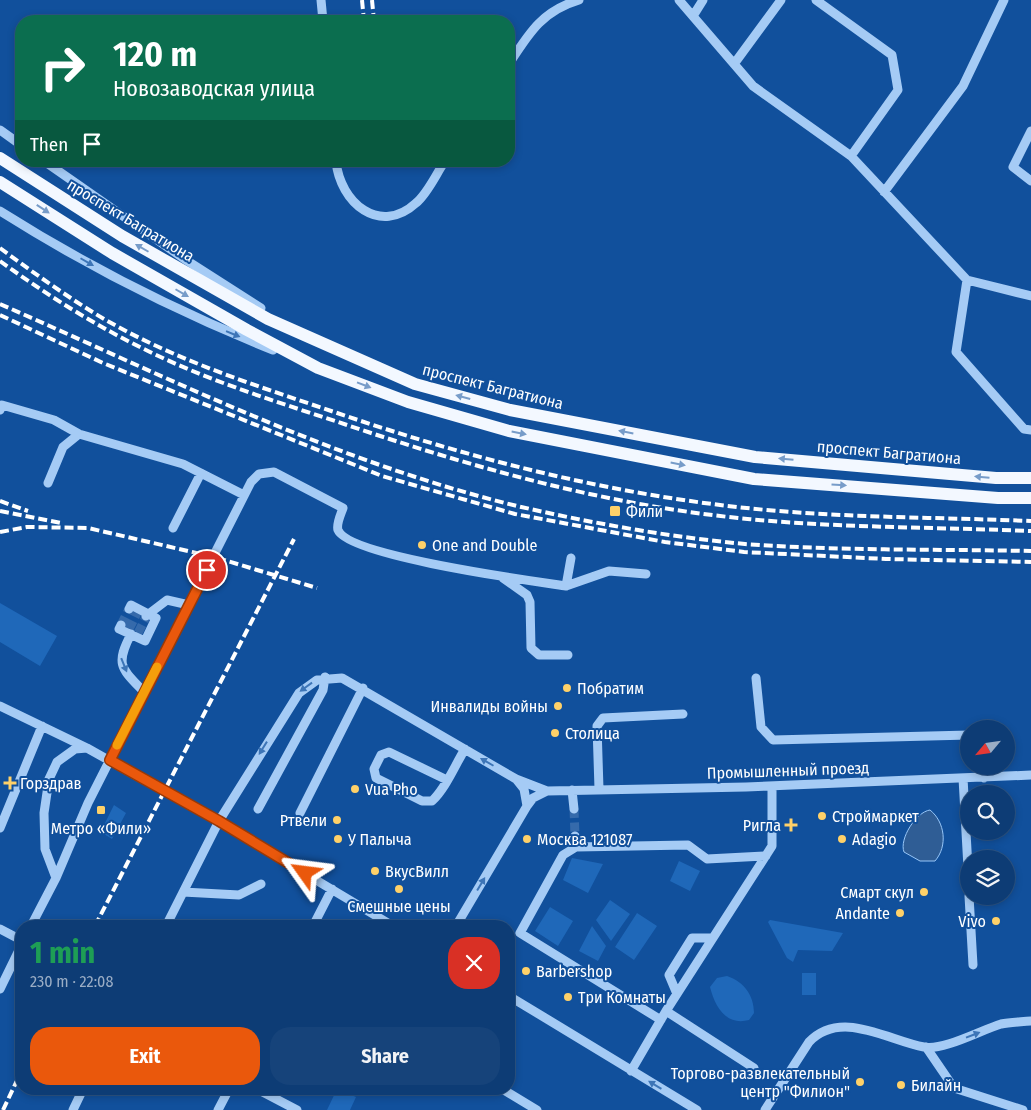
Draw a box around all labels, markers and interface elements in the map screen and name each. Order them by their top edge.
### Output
text: 120 m [113,33,197,75]
icon: right [30,35,95,100]
text: Новозаводская улица [113,75,315,102]
icon: arrive [78,130,106,158]
text: Then [30,133,68,156]
street label: проспект Багратиона [64,175,198,266]
one-way arrow [36,204,50,214]
one-way arrow [135,243,149,252]
one-way arrow [80,258,95,266]
one-way arrow [175,289,189,298]
one-way arrow [226,330,241,338]
street label: проспект Багратиона [420,360,565,413]
one-way arrow [356,382,371,389]
one-way arrow [455,393,470,401]
one-way arrow [618,428,633,436]
one-way arrow [511,429,526,437]
street label: проспект Багратиона [816,437,962,468]
one-way arrow [777,455,793,463]
one-way arrow [671,460,686,468]
one-way arrow [974,472,990,480]
one-way arrow [831,482,847,490]
place label: Фили [626,502,663,521]
marker: Фили [608,504,622,518]
place label: One and Double [432,536,537,555]
marker: One and Double [416,539,428,551]
pin [186,549,228,591]
icon: arrive [193,556,221,584]
one-way arrow [120,658,128,673]
place label: Побратим [577,679,644,698]
one-way arrow [300,682,313,692]
marker: Побратим [561,682,573,694]
place label: Инвалиды войны [431,697,548,716]
marker: Инвалиды войны [552,700,564,712]
north arrow [960,720,1015,775]
map controls [960,720,1015,905]
place label: Столица [565,724,620,743]
marker: Столица [549,727,561,739]
one-way arrow [259,741,268,755]
one-way arrow [481,758,494,767]
street label: Промышленный проезд [706,758,870,783]
place label: Горздрав [20,774,82,793]
marker: Горздрав [4,777,16,789]
place label: Vua Pho [365,780,418,799]
marker: Vua Pho [349,783,361,795]
button: search [960,785,1015,840]
marker: Метро «Фили» [95,804,107,816]
place label: Строймаркет [832,807,919,826]
marker: Строймаркет [816,810,828,822]
place label: Ртвели [280,811,327,830]
marker: Ртвели [331,814,343,826]
place label: Ригла [743,816,781,835]
place label: Метро «Фили» [51,819,151,838]
marker: Ригла [785,819,797,831]
place label: У Палыча [347,830,412,849]
place label: Москва 121087 [537,830,633,849]
place label: Adagio [852,830,897,849]
marker: У Палыча [332,833,344,845]
marker: Москва 121087 [521,833,533,845]
marker: Adagio [836,833,848,845]
position arrow [278,846,330,898]
button: layers [960,850,1015,905]
place label: ВкусВилл [385,862,449,881]
marker: ВкусВилл [369,865,381,877]
one-way arrow [476,878,485,891]
marker: Смешные цены [393,883,405,895]
place label: Смарт скул [840,883,914,902]
marker: Смарт скул [918,886,930,898]
place label: Смешные цены [347,897,451,916]
place label: Andante [835,904,890,923]
marker: Andante [894,907,906,919]
place label: Vivo [958,912,986,931]
marker: Vivo [990,915,1002,927]
text: 1 min [30,935,95,971]
button: close [448,937,500,989]
place label: Barbershop [536,962,612,981]
marker: Barbershop [520,965,532,977]
text: 230 m · 22:08 [30,972,113,991]
place label: Три Комнаты [578,988,666,1007]
marker: Три Комнаты [562,991,574,1003]
button: Exit [30,1027,260,1085]
button: Share [270,1027,500,1085]
one-way arrow [966,1031,981,1039]
place label: Торгово-развлекательный центр "Филион" [671,1064,850,1101]
marker: Торгово-развлекательный центр "Филион" [854,1076,866,1088]
place label: Билайн [911,1076,961,1095]
marker: Билайн [895,1079,907,1091]
one-way arrow [648,1080,661,1089]

